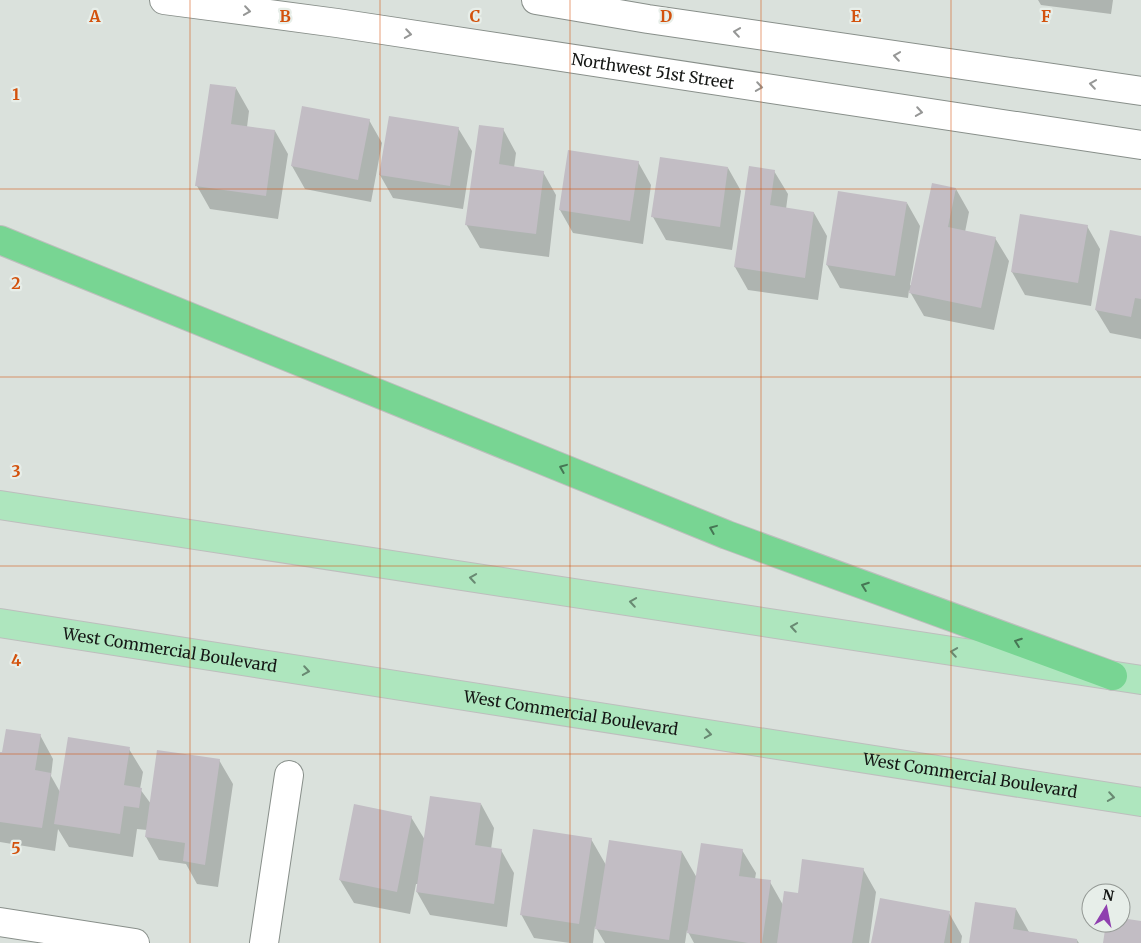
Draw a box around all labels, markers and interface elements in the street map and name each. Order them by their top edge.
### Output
one-way arrow [243,5,251,16]
text: A [88,6,101,26]
text: B [279,6,291,26]
text: C [470,6,480,26]
text: D [660,6,672,26]
text: E [851,6,862,26]
text: F [1041,6,1051,26]
one-way arrow [732,27,740,38]
one-way arrow [404,28,412,39]
street label: Northwest 51st Street [570,49,736,93]
one-way arrow [893,51,902,61]
one-way arrow [1088,80,1097,90]
one-way arrow [755,81,763,92]
text: 1 [12,84,20,104]
one-way arrow [915,106,924,116]
text: 2 [11,273,21,293]
text: 3 [11,461,21,481]
one-way arrow [559,464,568,474]
one-way arrow [709,525,718,536]
one-way arrow [468,573,477,583]
one-way arrow [862,582,870,592]
one-way arrow [629,598,638,608]
one-way arrow [789,622,797,633]
street label: West Commercial Boulevard [60,623,279,676]
one-way arrow [1014,638,1023,648]
one-way arrow [950,647,959,657]
text: 4 [11,650,21,670]
one-way arrow [301,665,310,675]
street label: West Commercial Boulevard [461,686,680,739]
one-way arrow [704,728,713,738]
street label: West Commercial Boulevard [861,748,1079,802]
one-way arrow [1107,791,1115,802]
text: 5 [11,838,21,858]
north arrow [1081,883,1131,933]
text: N [1101,885,1115,905]

